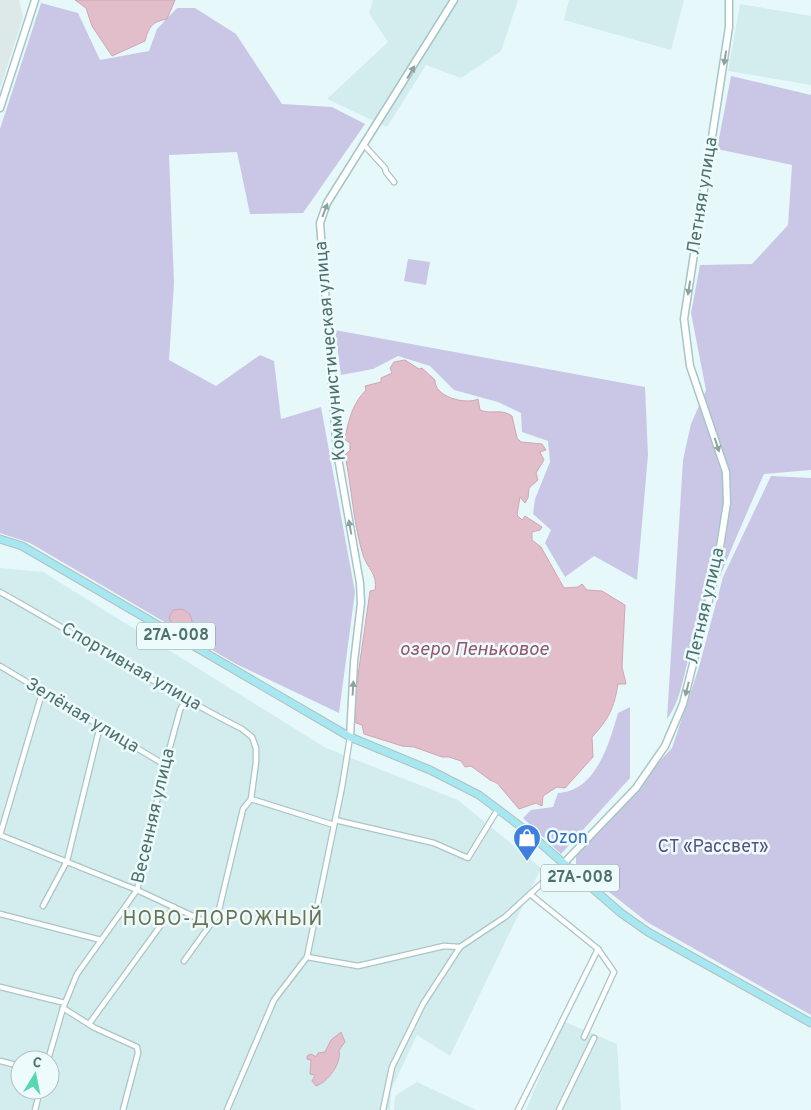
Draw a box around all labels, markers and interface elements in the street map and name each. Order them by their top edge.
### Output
one-way arrow [720,50,728,66]
one-way arrow [406,65,415,78]
street label: Летняя улица [682,136,724,256]
one-way arrow [321,202,329,217]
street label: Коммунистическая улица [310,240,352,462]
one-way arrow [684,280,692,296]
one-way arrow [713,438,721,453]
one-way arrow [346,519,354,535]
street label: Летняя улица [681,546,731,666]
street label: Спортивная улица [57,618,205,716]
road number: 27А-008 [137,622,215,650]
water label: озеро Пеньковое [400,638,549,662]
street label: Зелёная улица [21,673,143,759]
one-way arrow [349,680,357,696]
one-way arrow [683,682,691,697]
street label: Весенняя улица [127,746,181,886]
shop icon: Ozon [512,823,542,862]
place label: Ozon [546,827,588,850]
park label: СТ «Рассвет» [658,836,768,859]
road number: 27А-008 [541,864,619,891]
district label: НОВО-ДОРОЖНЫЙ [123,905,323,933]
north arrow [10,1050,60,1100]
text: С [31,1055,43,1073]

